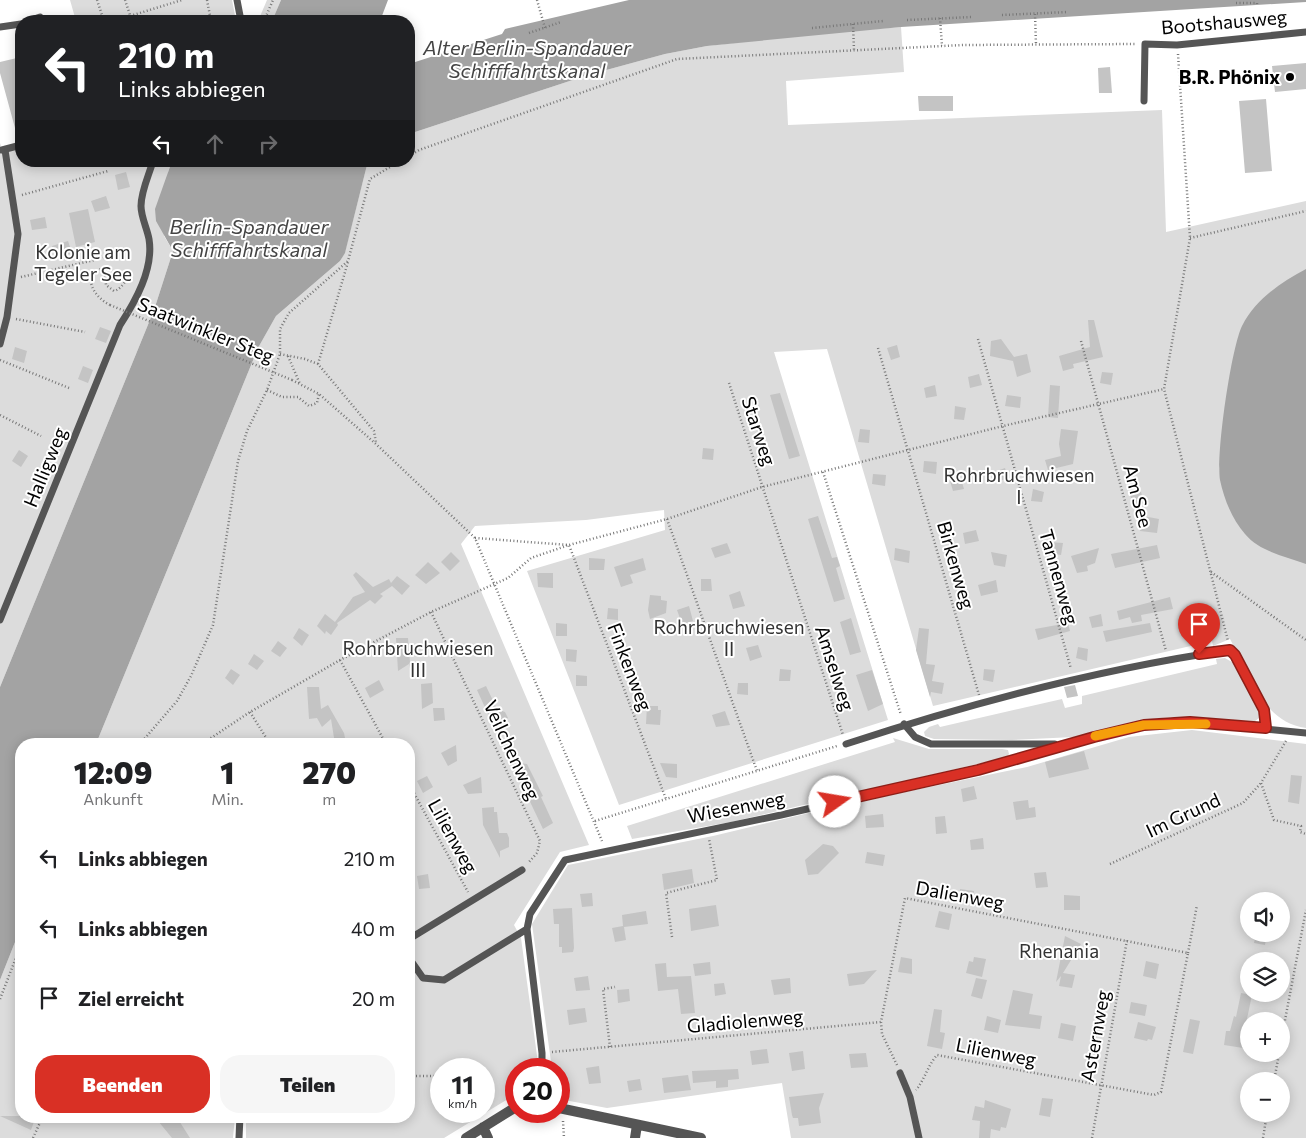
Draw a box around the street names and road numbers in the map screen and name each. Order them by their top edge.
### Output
street label: Bootshausweg [1160,5,1288,38]
street label: Saatwinkler Steg [135,292,278,367]
street label: Starweg [737,393,781,468]
street label: Halligweg [18,423,71,510]
street label: Am See [1119,462,1158,530]
street label: Birkenweg [933,518,980,612]
street label: Tannenweg [1035,527,1084,627]
street label: Finkenweg [603,620,658,714]
street label: Amselweg [811,622,860,713]
street label: Veilchenweg [479,696,546,803]
street label: Wiesenweg [685,786,787,827]
street label: Im Grund [1142,787,1224,842]
street label: Lilienweg [424,795,483,877]
street label: Dalienweg [914,875,1006,914]
street label: Asternweg [1075,988,1114,1084]
street label: Gladiolenweg [686,1004,804,1037]
street label: Lilienweg [954,1032,1038,1071]

